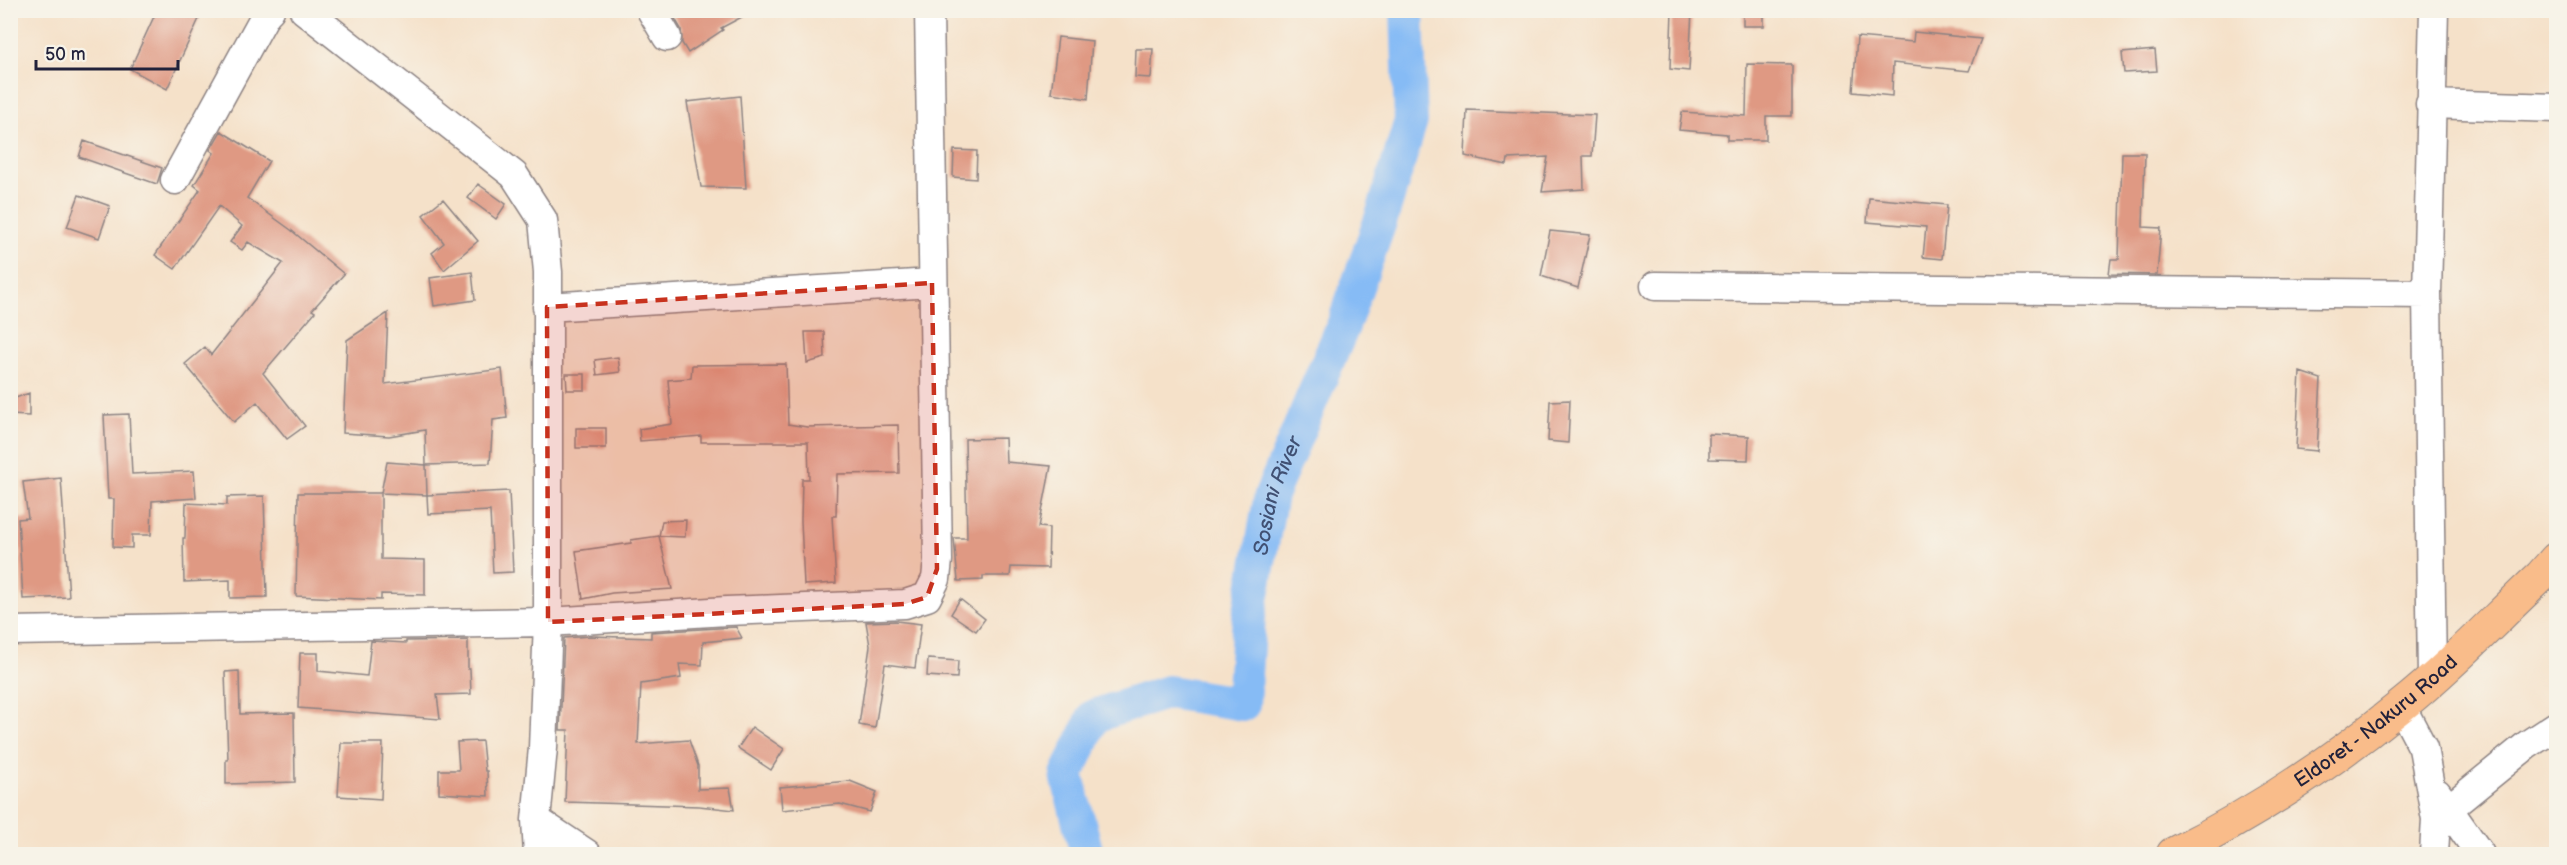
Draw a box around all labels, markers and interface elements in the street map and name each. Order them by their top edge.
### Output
scale bar [36,33,178,71]
text: 50 m [45,44,86,65]
water label: Sosiani River [1248,431,1308,557]
street label: Eldoret - Nakuru Road [2290,650,2463,793]

